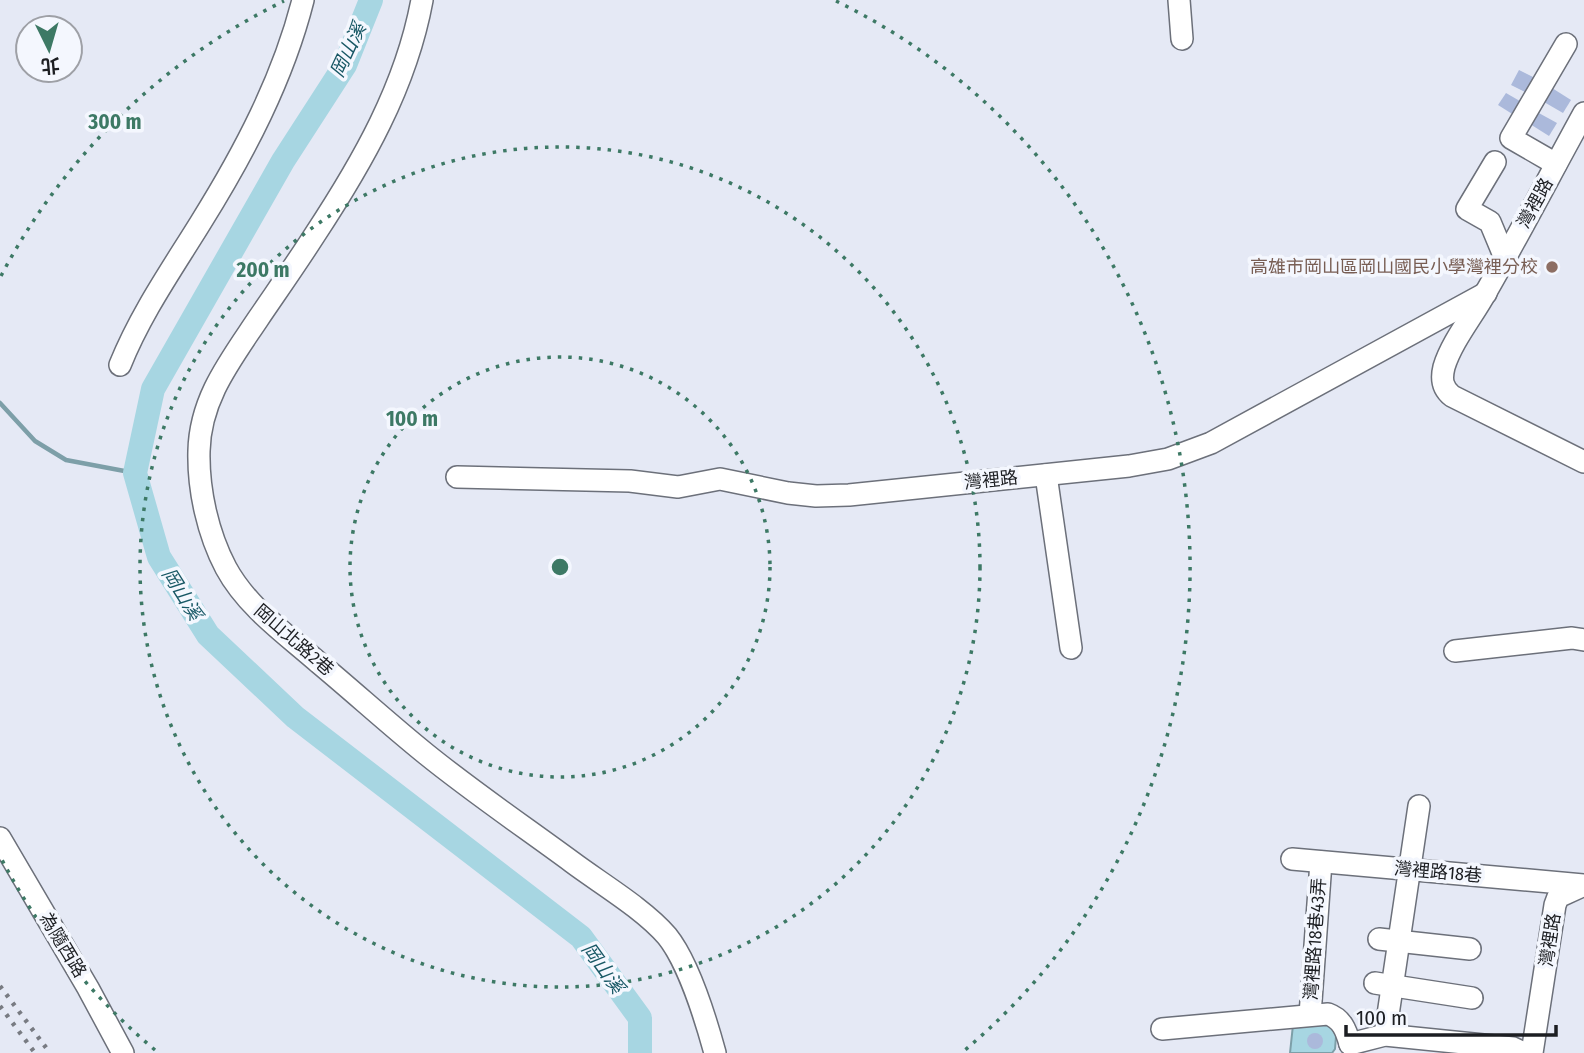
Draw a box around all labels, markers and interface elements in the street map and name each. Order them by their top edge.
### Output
north arrow [14,14,84,84]
water label: 岡山溪 [326,17,372,81]
text: 北 [40,53,61,78]
text: 300 m [87,109,142,135]
street label: 灣裡路 [1512,174,1558,232]
place label: 高雄市岡山區岡山國民小學灣裡分校 [1250,256,1538,278]
text: 200 m [235,257,290,283]
marker: 高雄市岡山區岡山國民小學灣裡分校 [1544,259,1560,275]
text: 100 m [386,406,438,432]
street label: 灣裡路 [963,466,1019,494]
centre of rings [548,555,572,579]
water label: 岡山溪 [157,564,208,627]
street label: 岡山北路2巷 [250,600,338,680]
street label: 灣裡路18巷 [1393,857,1483,887]
street label: 灣裡路18巷43弄 [1300,877,1330,1001]
street label: 為隨西路 [35,908,91,982]
street label: 灣裡路 [1535,912,1565,968]
water label: 岡山溪 [577,938,631,1000]
scale bar [1346,993,1556,1038]
text: 100 m [1356,1005,1407,1031]

